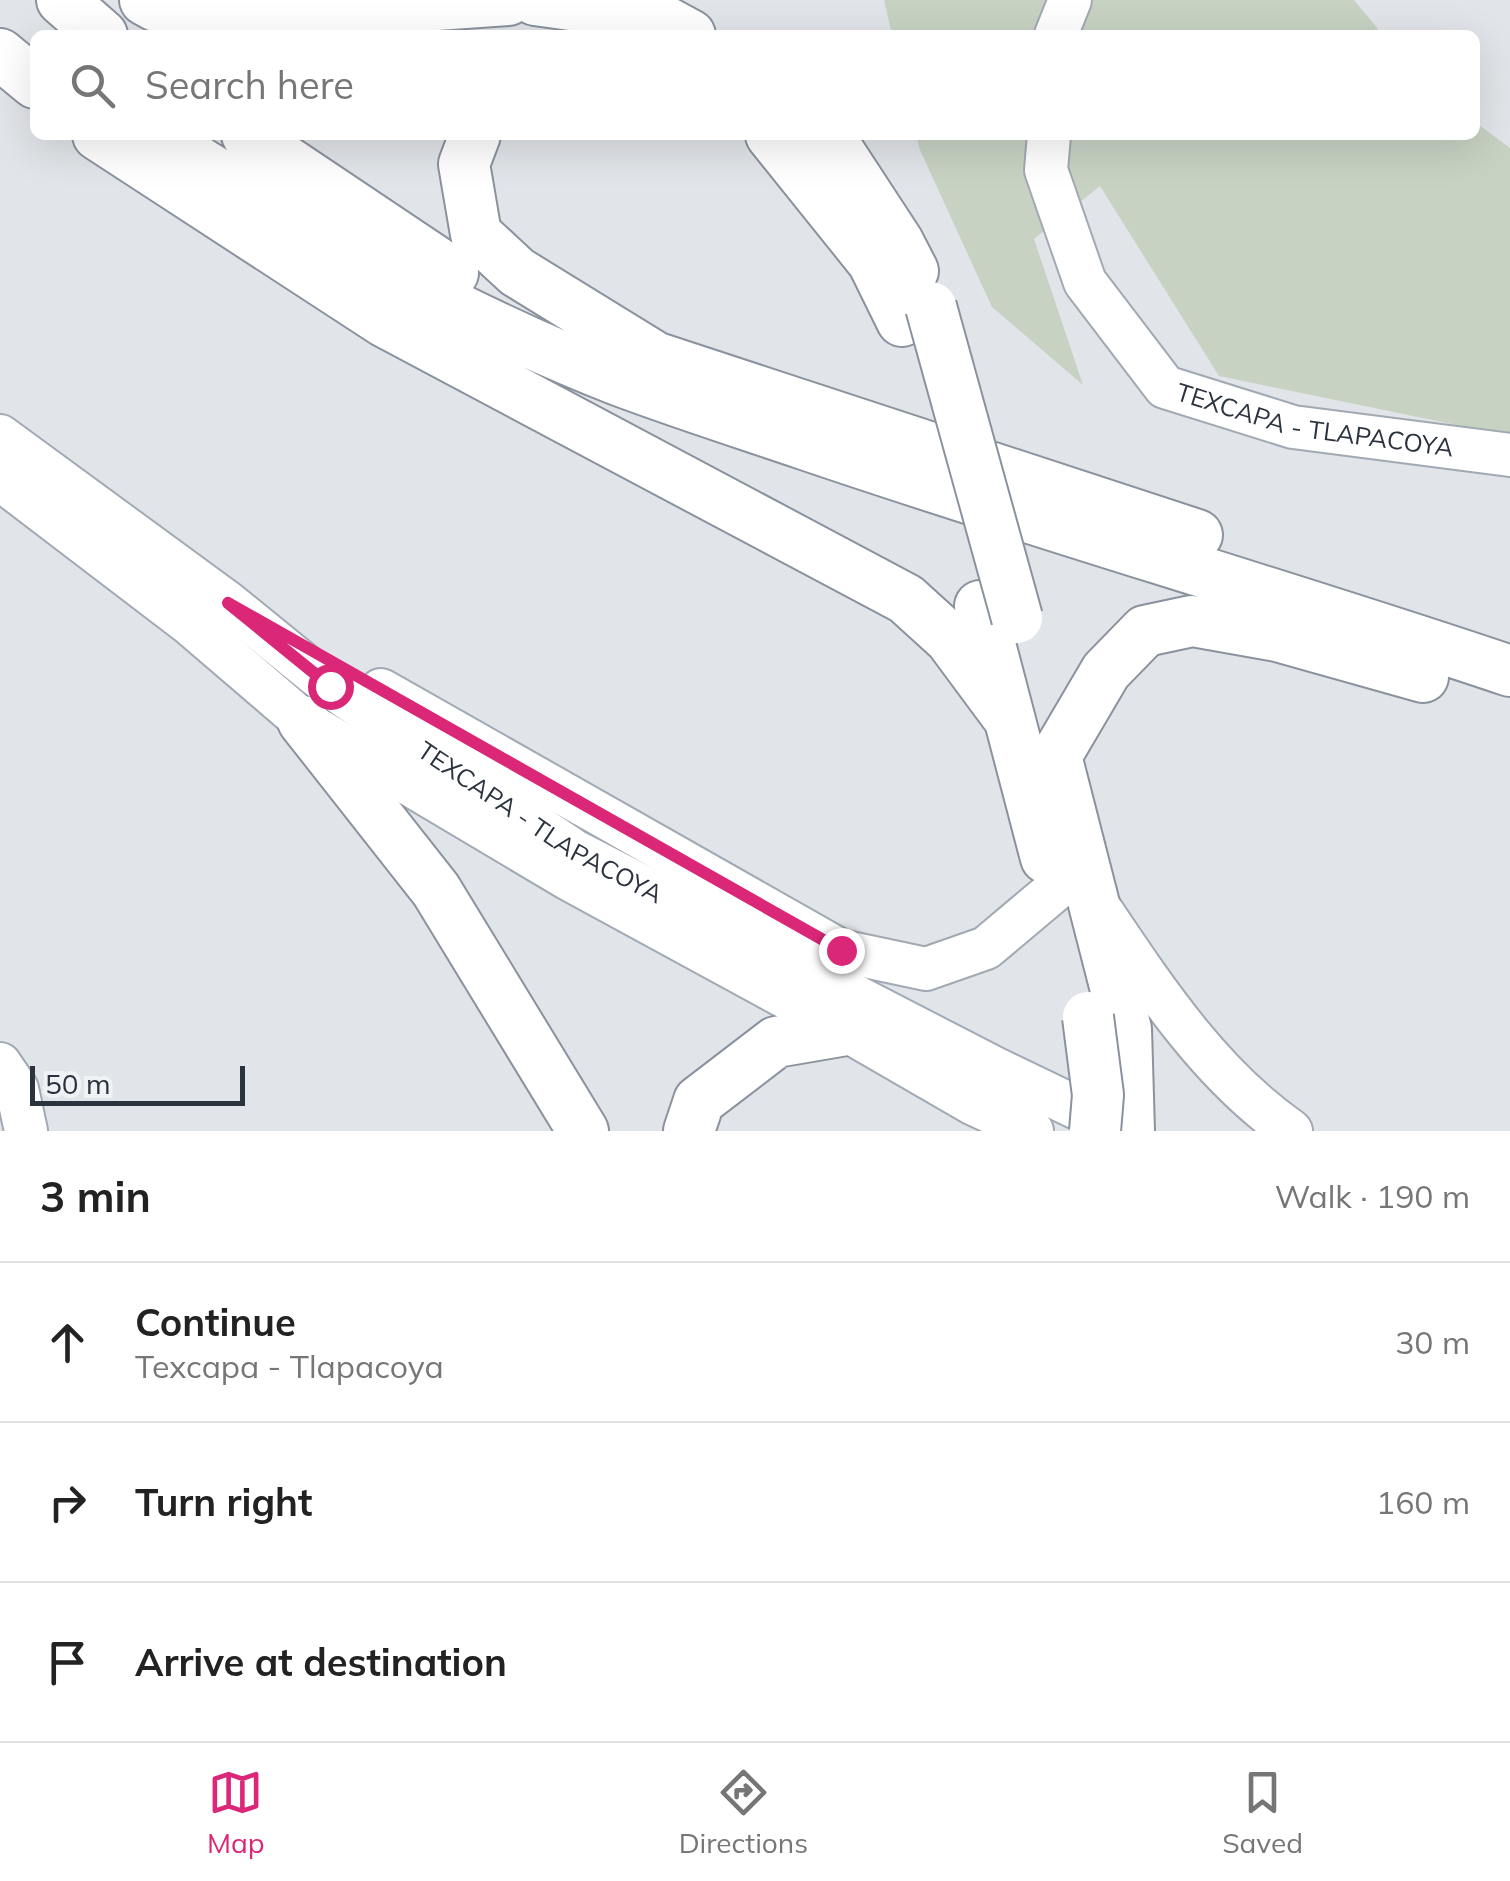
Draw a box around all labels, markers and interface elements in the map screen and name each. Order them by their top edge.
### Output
search box [30,30,1480,140]
icon: search [65,58,120,113]
text: Search here [145,61,354,109]
street label: TEXCAPA - TLAPACOYA [1173,376,1455,463]
route start [308,664,354,710]
street label: TEXCAPA - TLAPACOYA [412,734,668,909]
route end [819,928,865,974]
scale bar [30,1061,245,1106]
text: 50 m [45,1066,111,1101]
text: 3 min [40,1170,151,1223]
text: Walk · 190 m [1275,1176,1470,1216]
text: Continue [135,1298,296,1346]
icon: ahead [40,1315,95,1370]
text: 30 m [1395,1322,1470,1362]
text: Texcapa - Tlapacoya [135,1346,444,1386]
icon: right [40,1475,95,1530]
text: Turn right [135,1478,312,1526]
text: 160 m [1376,1482,1470,1522]
icon: arrive [40,1635,95,1690]
text: Arrive at destination [135,1638,507,1686]
tab: Map [207,1765,265,1860]
tab: Directions [679,1765,808,1860]
tab: Saved [1222,1765,1303,1860]

